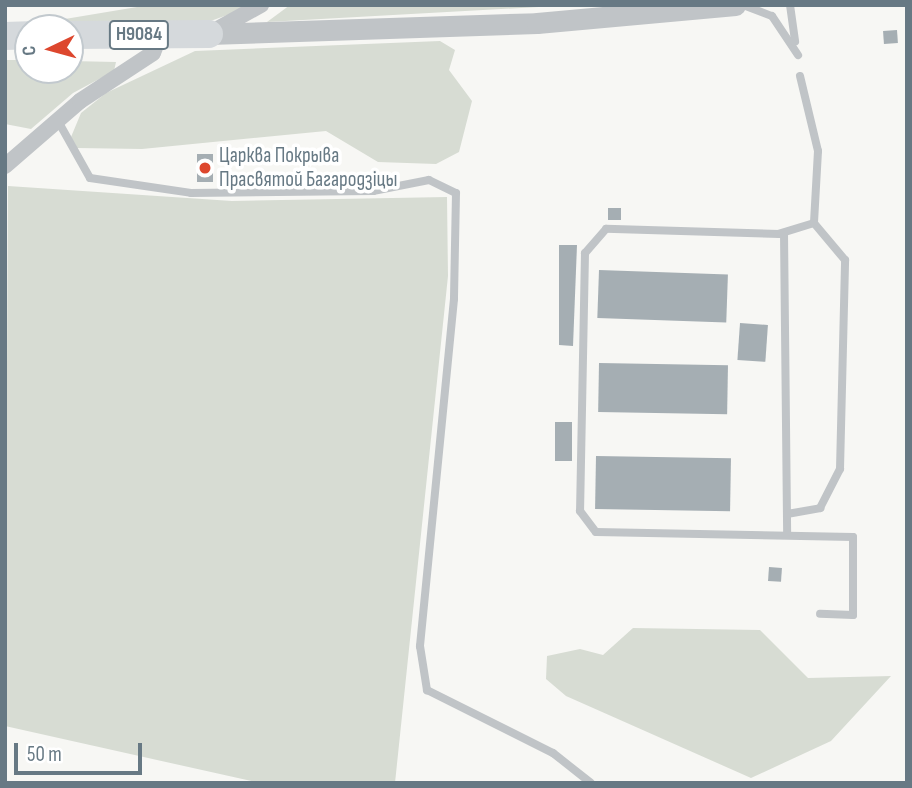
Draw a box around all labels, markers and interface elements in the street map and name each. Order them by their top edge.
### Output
north arrow [14,14,84,84]
road number: Н9084 [108,20,170,50]
text: С [18,45,41,57]
place label: Царква Покрыва Прасвятой Багародзіцы [219,143,397,193]
marker: Царква Покрыва Прасвятой Багародзіцы [197,160,213,176]
scale bar [18,728,145,772]
text: 50 m [27,742,62,767]

